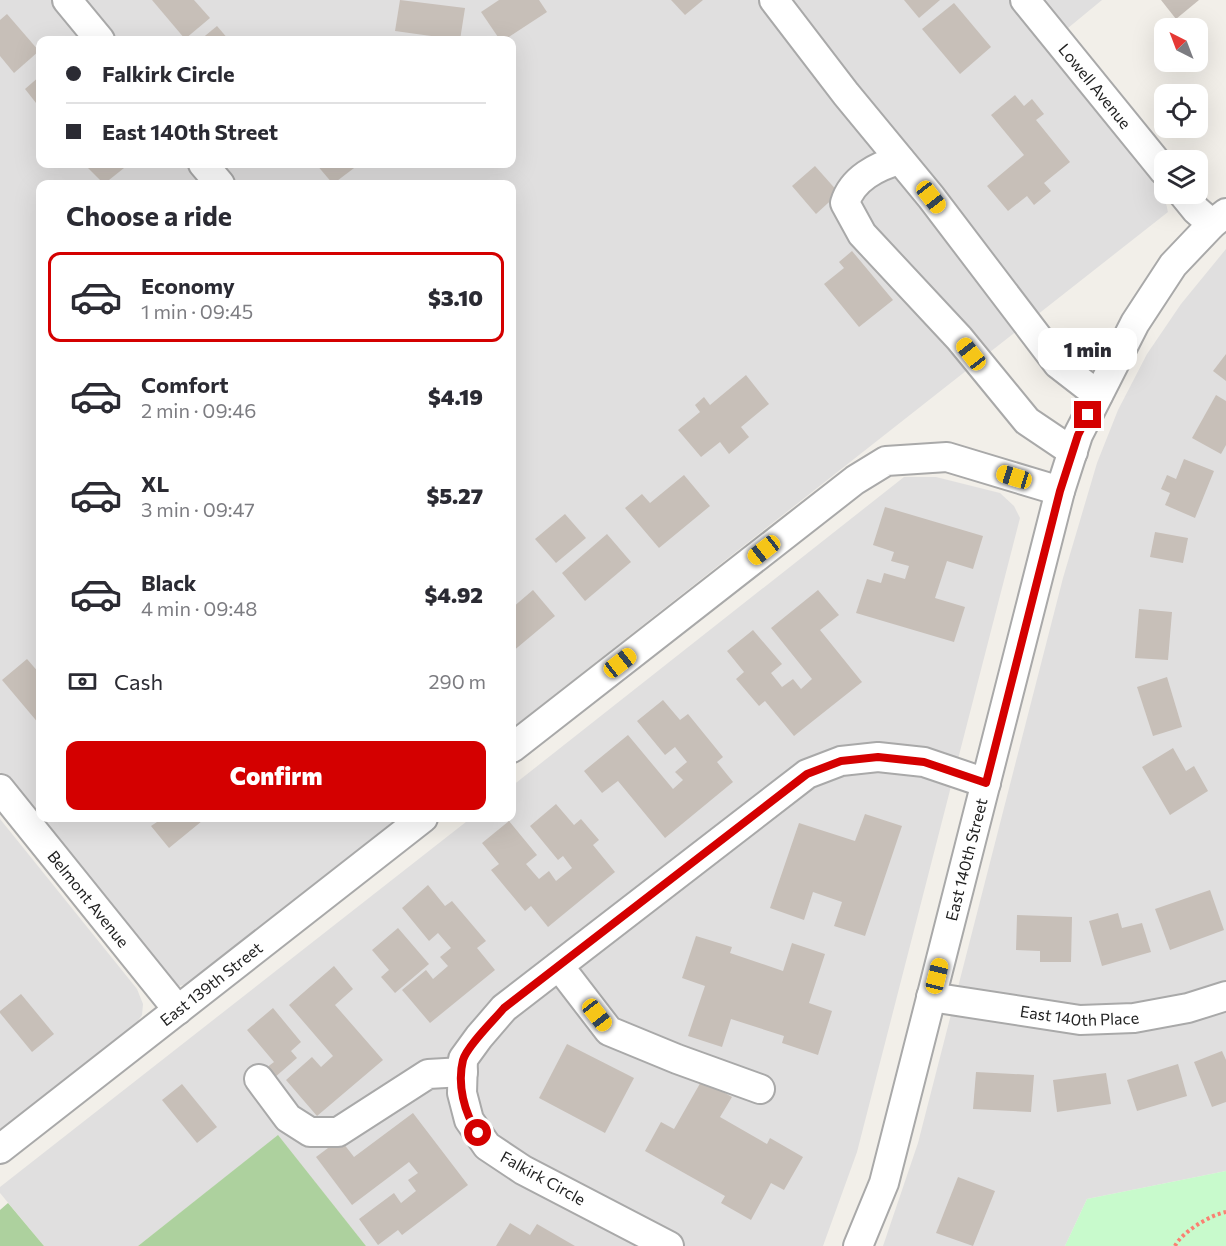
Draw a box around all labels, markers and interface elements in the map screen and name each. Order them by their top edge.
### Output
north arrow [1154,18,1208,72]
map controls [1154,18,1208,204]
street label: Lowell Avenue [1055,39,1136,132]
text: Falkirk Circle [102,60,235,87]
button: locate [1154,84,1208,138]
text: East 140th Street [102,118,278,145]
button: layers [1154,150,1208,204]
car [913,177,949,217]
text: Choose a ride [66,199,232,232]
icon: car [69,270,123,324]
text: Economy [141,272,235,299]
text: $3.10 [428,284,483,311]
text: 1 min · 09:45 [141,299,253,323]
callout: 1 min [1038,328,1138,370]
car [953,334,989,374]
text: 1 min [1063,337,1112,361]
icon: car [69,369,123,423]
text: Comfort [141,371,229,398]
text: $4.19 [428,383,483,410]
text: 2 min · 09:46 [141,398,256,422]
route end [1074,401,1101,428]
car [994,463,1034,491]
icon: car [69,468,123,522]
text: XL [141,470,169,497]
text: $5.27 [426,482,483,509]
text: 3 min · 09:47 [141,497,255,521]
car [744,532,784,568]
icon: car [69,567,123,621]
text: Black [141,569,196,596]
text: $4.92 [424,581,483,608]
text: 4 min · 09:48 [141,596,257,620]
car [600,645,640,681]
icon: cash [66,665,99,698]
text: Cash [114,668,163,695]
text: 290 m [428,669,486,693]
button: Confirm [66,741,486,810]
street label: East 140th Street [941,796,991,923]
street label: Belmont Avenue [44,846,133,951]
street label: East 139th Street [156,937,266,1029]
car [924,956,950,996]
car [579,995,615,1035]
street label: East 140th Place [1019,1001,1140,1029]
route start [464,1119,491,1146]
street label: Falkirk Circle [498,1147,589,1209]

